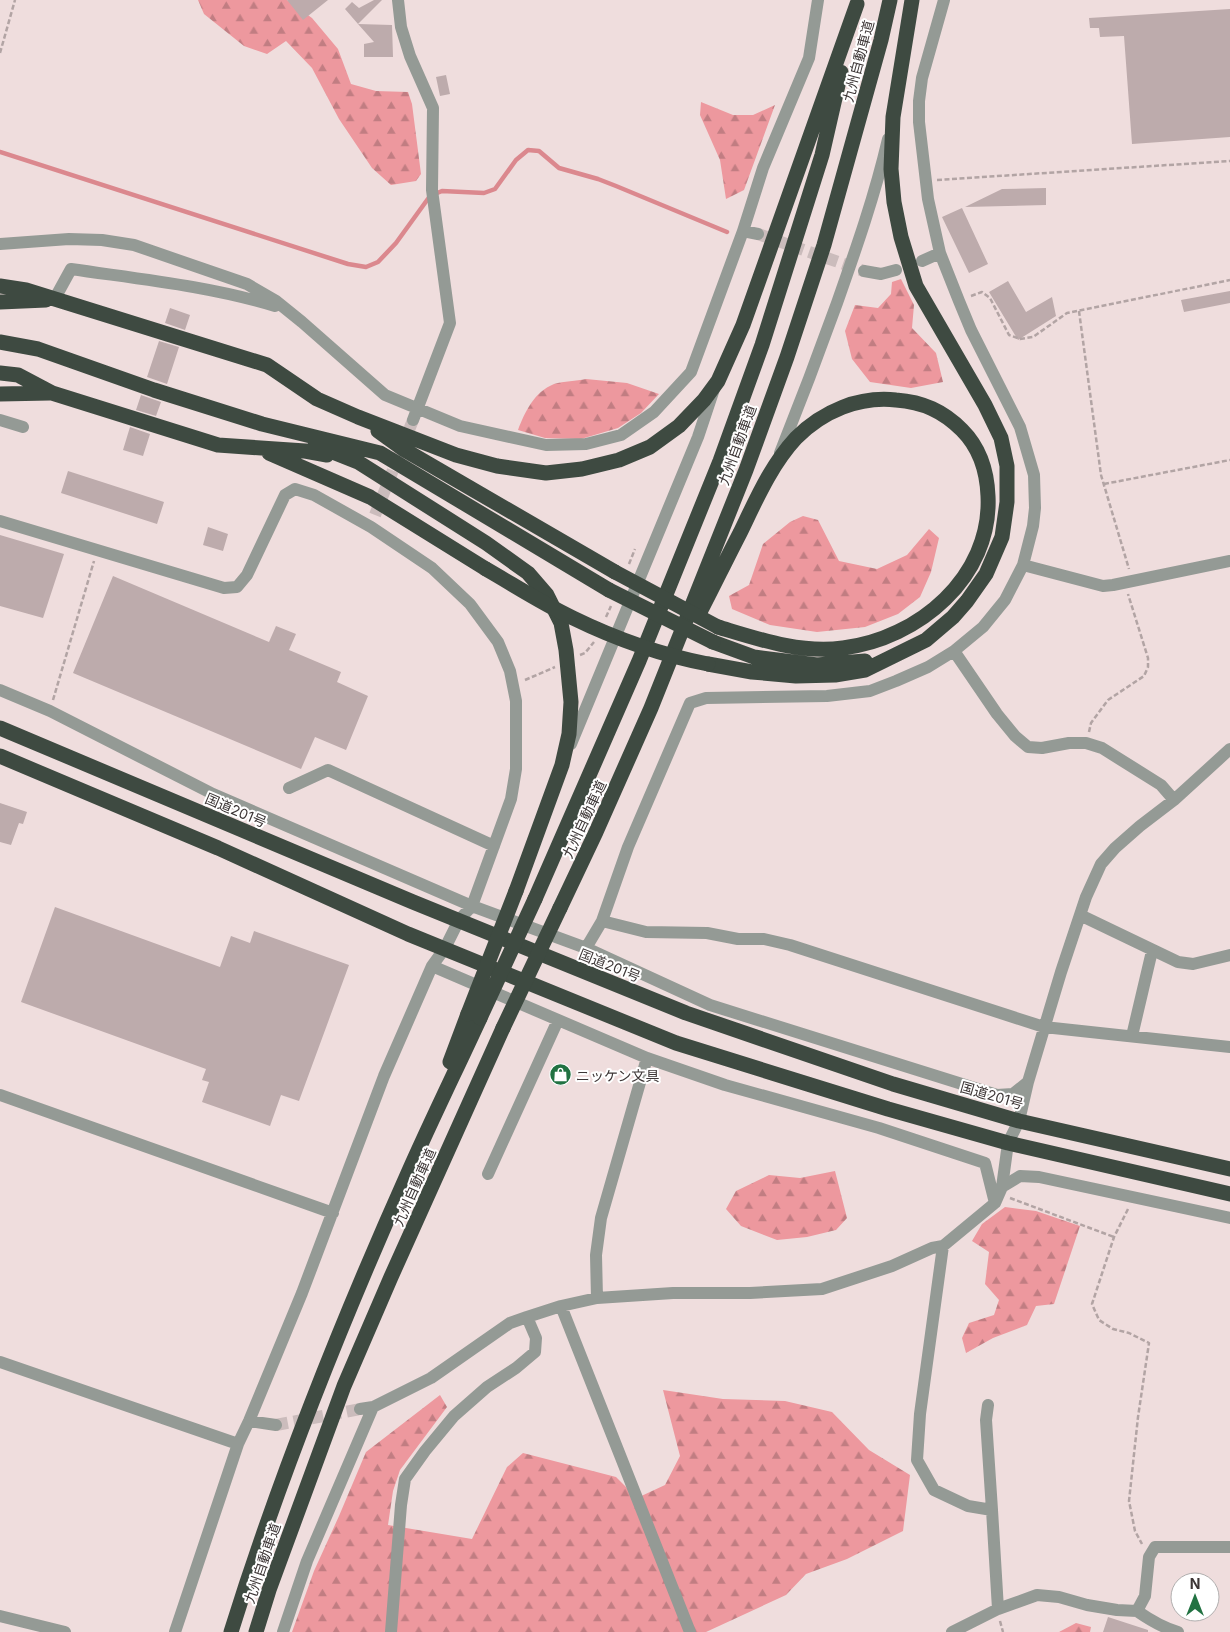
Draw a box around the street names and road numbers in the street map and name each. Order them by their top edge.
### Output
street label: 九州自動車道 [839,18,877,104]
street label: 九州自動車道 [715,403,759,487]
street label: 九州自動車道 [559,777,609,861]
street label: 国道201号 [203,789,269,831]
street label: 国道201号 [577,945,643,985]
street label: 国道201号 [958,1078,1026,1112]
street label: 九州自動車道 [389,1145,439,1229]
street label: 九州自動車道 [240,1521,284,1605]

